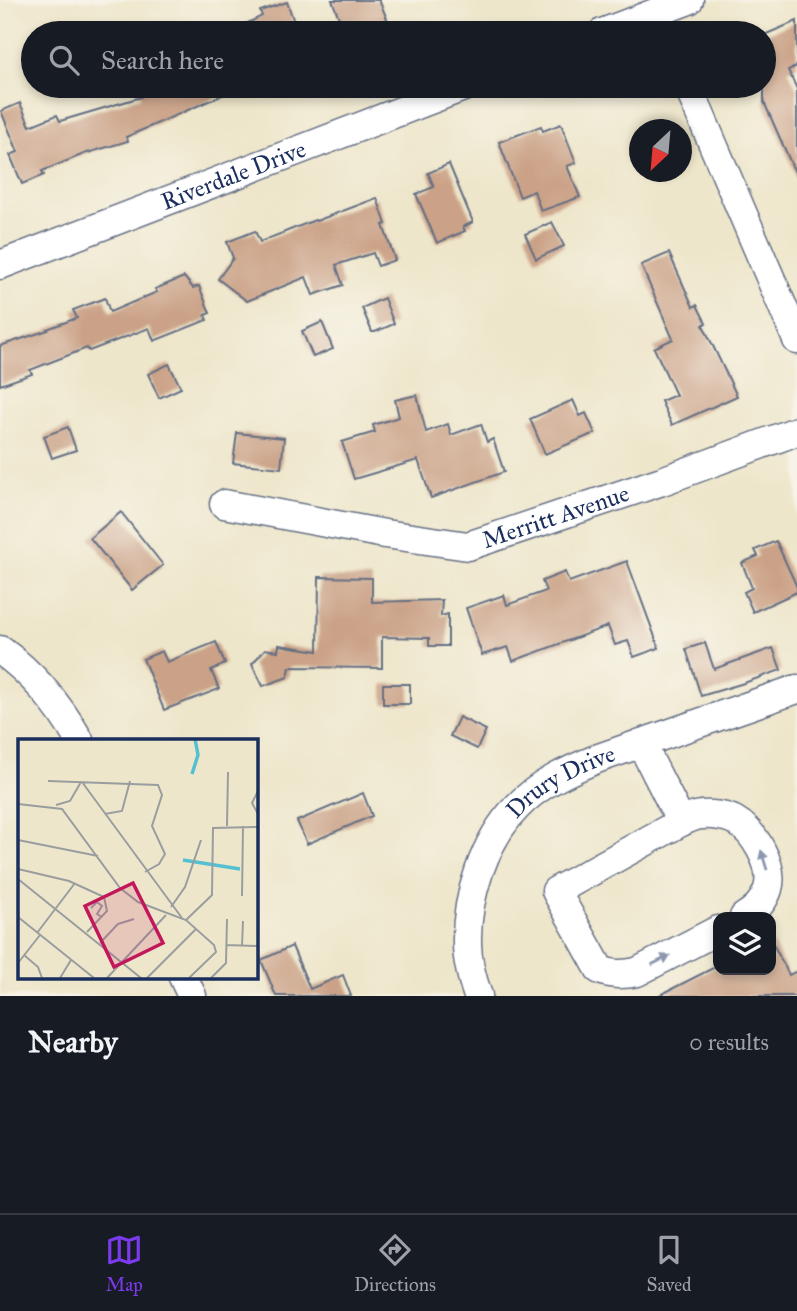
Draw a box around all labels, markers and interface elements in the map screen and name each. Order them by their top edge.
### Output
search box [21,21,776,98]
icon: search [45,41,83,79]
text: Search here [101,44,224,76]
north arrow [629,119,692,182]
street label: Riverdale Drive [157,134,310,217]
street label: Merritt Avenue [478,478,633,555]
inset map [18,739,257,978]
street label: Drury Drive [499,739,619,824]
one-way arrow [758,849,769,870]
map controls [713,912,776,975]
button: layers [713,912,776,975]
one-way arrow [651,954,671,965]
text: Nearby [28,1024,118,1060]
text: 0 results [689,1028,769,1056]
tab: Map [105,1231,143,1296]
tab: Directions [354,1231,436,1296]
tab: Saved [647,1231,692,1296]

